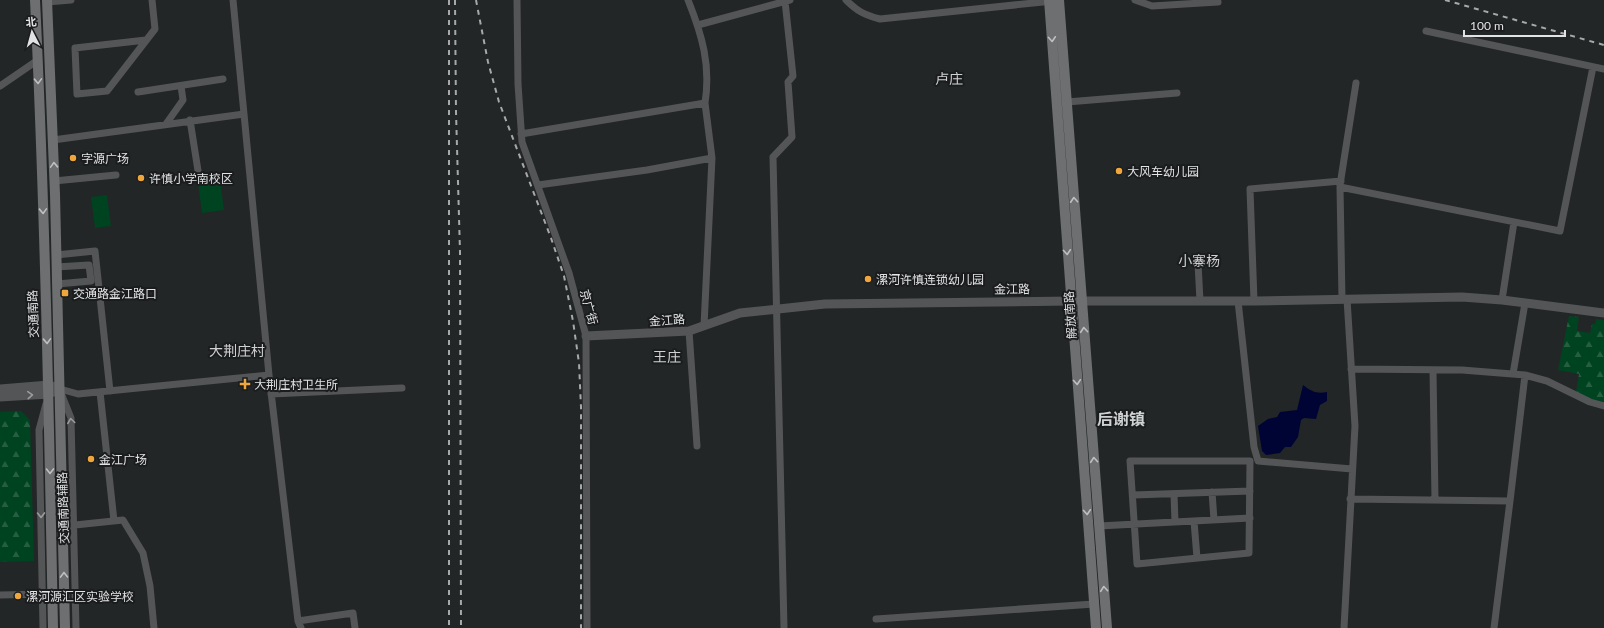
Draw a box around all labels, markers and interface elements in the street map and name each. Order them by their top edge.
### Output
north arrow [12,12,52,52]
scale bar [1464,12,1565,38]
text: 北 [25,15,37,29]
text: 100 m [1470,18,1504,33]
one-way arrow [1047,36,1056,42]
district label: 卢庄 [935,70,963,87]
one-way arrow [34,78,43,84]
place label: 字源广场 [81,151,129,166]
marker: 字源广场 [68,153,78,163]
one-way arrow [50,162,58,168]
place label: 大风车幼儿园 [1127,164,1199,179]
marker: 大风车幼儿园 [1114,166,1124,176]
place label: 许慎小学南校区 [149,171,233,186]
marker: 许慎小学南校区 [136,173,146,183]
one-way arrow [1070,197,1079,203]
one-way arrow [39,208,47,214]
one-way arrow [1063,249,1072,255]
district label: 小寨杨 [1178,252,1220,269]
place label: 漯河许慎连锁幼儿园 [876,272,984,287]
marker: 漯河许慎连锁幼儿园 [863,274,873,284]
street label: 金江路 [994,281,1030,297]
place label: 交通路金江路口 [73,286,157,301]
marker: 交通路金江路口 [60,288,70,298]
street label: 京广街 [577,288,601,326]
street label: 交通南路 [25,290,41,338]
street label: 解放南路 [1061,291,1079,339]
street label: 金江路 [649,311,685,329]
one-way arrow [1079,327,1088,333]
one-way arrow [43,338,52,344]
district label: 大荆庄村 [209,342,265,359]
district label: 王庄 [653,348,681,365]
place label: 大荆庄村卫生所 [254,377,338,392]
marker: 大荆庄村卫生所 [239,378,251,390]
one-way arrow [1073,379,1082,385]
one-way arrow [27,391,33,399]
district label: 后谢镇 [1097,409,1145,428]
one-way arrow [67,418,76,424]
place label: 金江广场 [99,452,147,467]
marker: 金江广场 [86,454,96,464]
one-way arrow [1090,457,1099,463]
one-way arrow [46,468,54,474]
street label: 交通南路辅路 [54,472,72,544]
one-way arrow [1082,509,1091,515]
one-way arrow [37,512,45,518]
one-way arrow [60,572,68,578]
one-way arrow [1100,586,1109,592]
place label: 漯河源汇区实验学校 [26,589,134,604]
marker: 漯河源汇区实验学校 [13,591,23,601]

